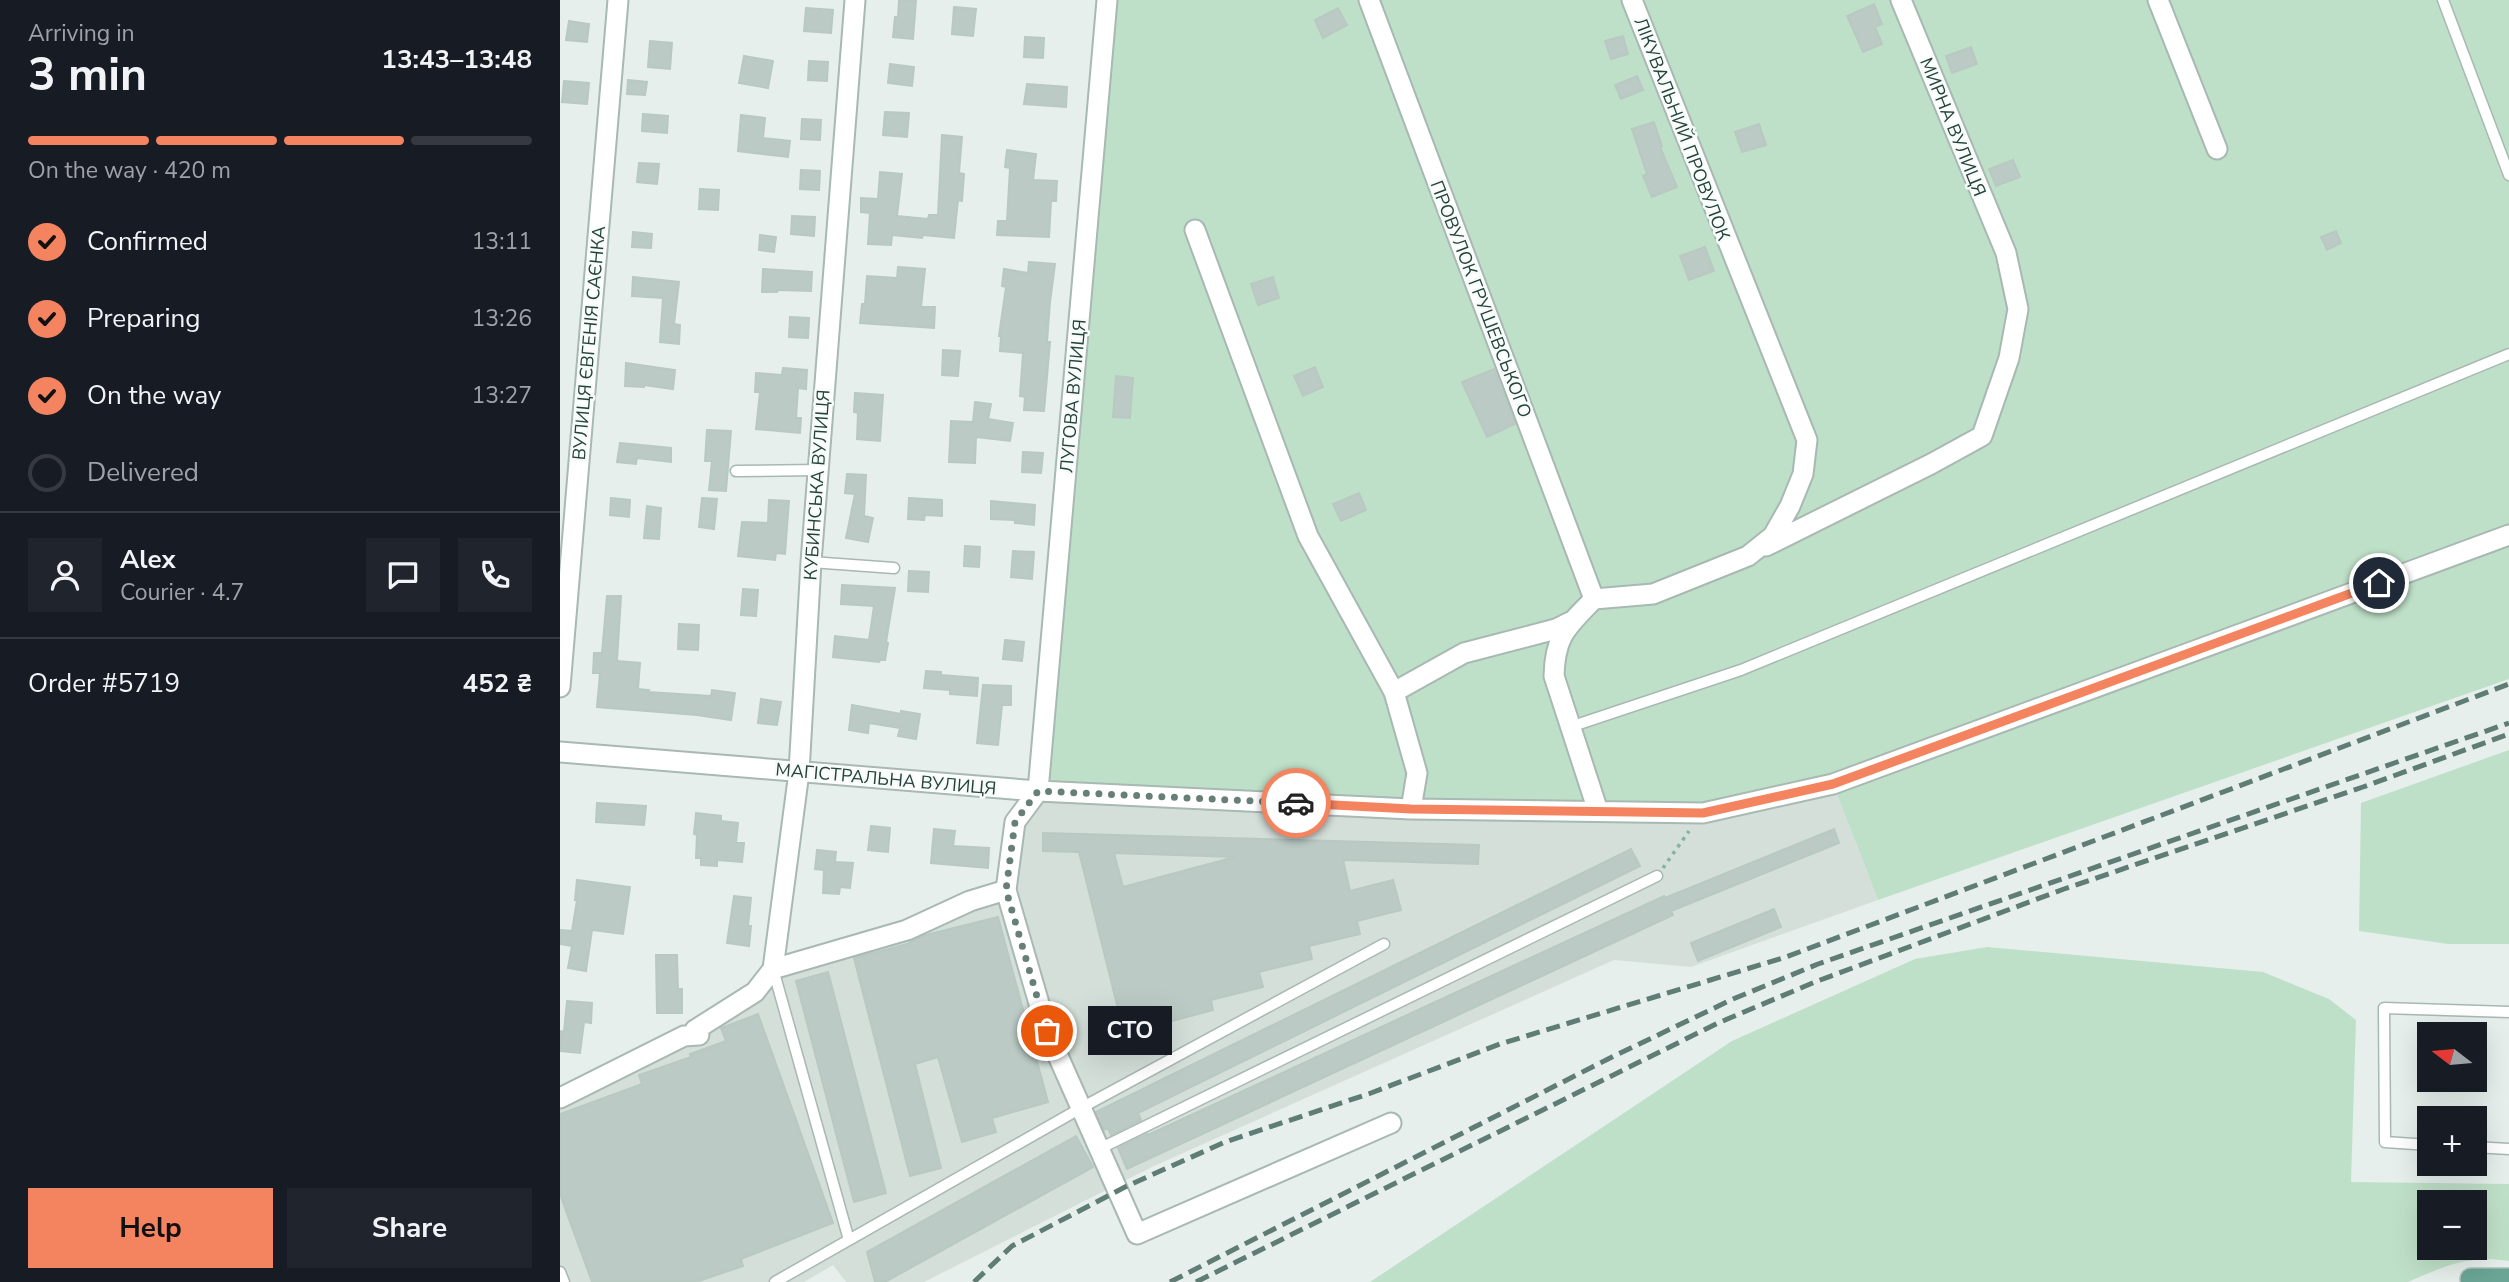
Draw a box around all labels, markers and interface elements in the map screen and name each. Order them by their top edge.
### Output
street label: ЛІКУВАЛЬНИЙ ПРОВУЛОК [1628,14,1736,244]
text: Arriving in [28,18,135,49]
text: 13:43–13:48 [381,42,532,77]
text: 3 min [28,43,147,106]
street label: МИРНА ВУЛИЦЯ [1914,54,1992,200]
text: On the way · 420 m [28,155,231,186]
street label: ПРОВУЛОК ГРУШЕВСЬКОГО [1425,177,1537,421]
icon: check [28,223,66,261]
text: Confirmed [87,224,208,259]
street label: ВУЛИЦЯ ЄВГЕНІЯ САЄНКА [567,225,611,461]
text: 13:11 [472,226,532,257]
icon: check [28,300,66,338]
text: Preparing [87,301,200,336]
text: 13:26 [472,303,532,334]
street label: ЛУГОВА ВУЛИЦЯ [1054,318,1092,474]
icon: check [28,377,66,415]
text: On the way [87,378,221,413]
text: 13:27 [472,380,532,411]
street label: КУБИНСЬКА ВУЛИЦЯ [798,389,836,581]
text: Delivered [87,455,199,490]
button: person [28,538,102,612]
button: chat [366,538,440,612]
button: phone [458,538,532,612]
text: Alex [120,542,176,577]
pin [2349,553,2409,613]
icon: home [2360,564,2398,602]
text: Courier · 4.7 [120,577,244,608]
text: Order #5719 [28,666,180,701]
text: 452 ₴ [463,666,532,701]
street label: МАГІСТРАЛЬНА ВУЛИЦЯ [775,757,997,801]
courier [1261,768,1331,838]
icon: car [1277,784,1315,822]
pin [1017,1001,1077,1061]
callout: СТО [1089,1006,1173,1056]
icon: bag [1028,1012,1066,1050]
text: СТО [1107,1015,1153,1046]
north arrow [2417,1022,2487,1092]
map controls [2417,1022,2487,1260]
button: + [2417,1106,2487,1176]
button: Help [28,1188,273,1268]
button: Share [287,1188,532,1268]
button: − [2417,1190,2487,1260]

